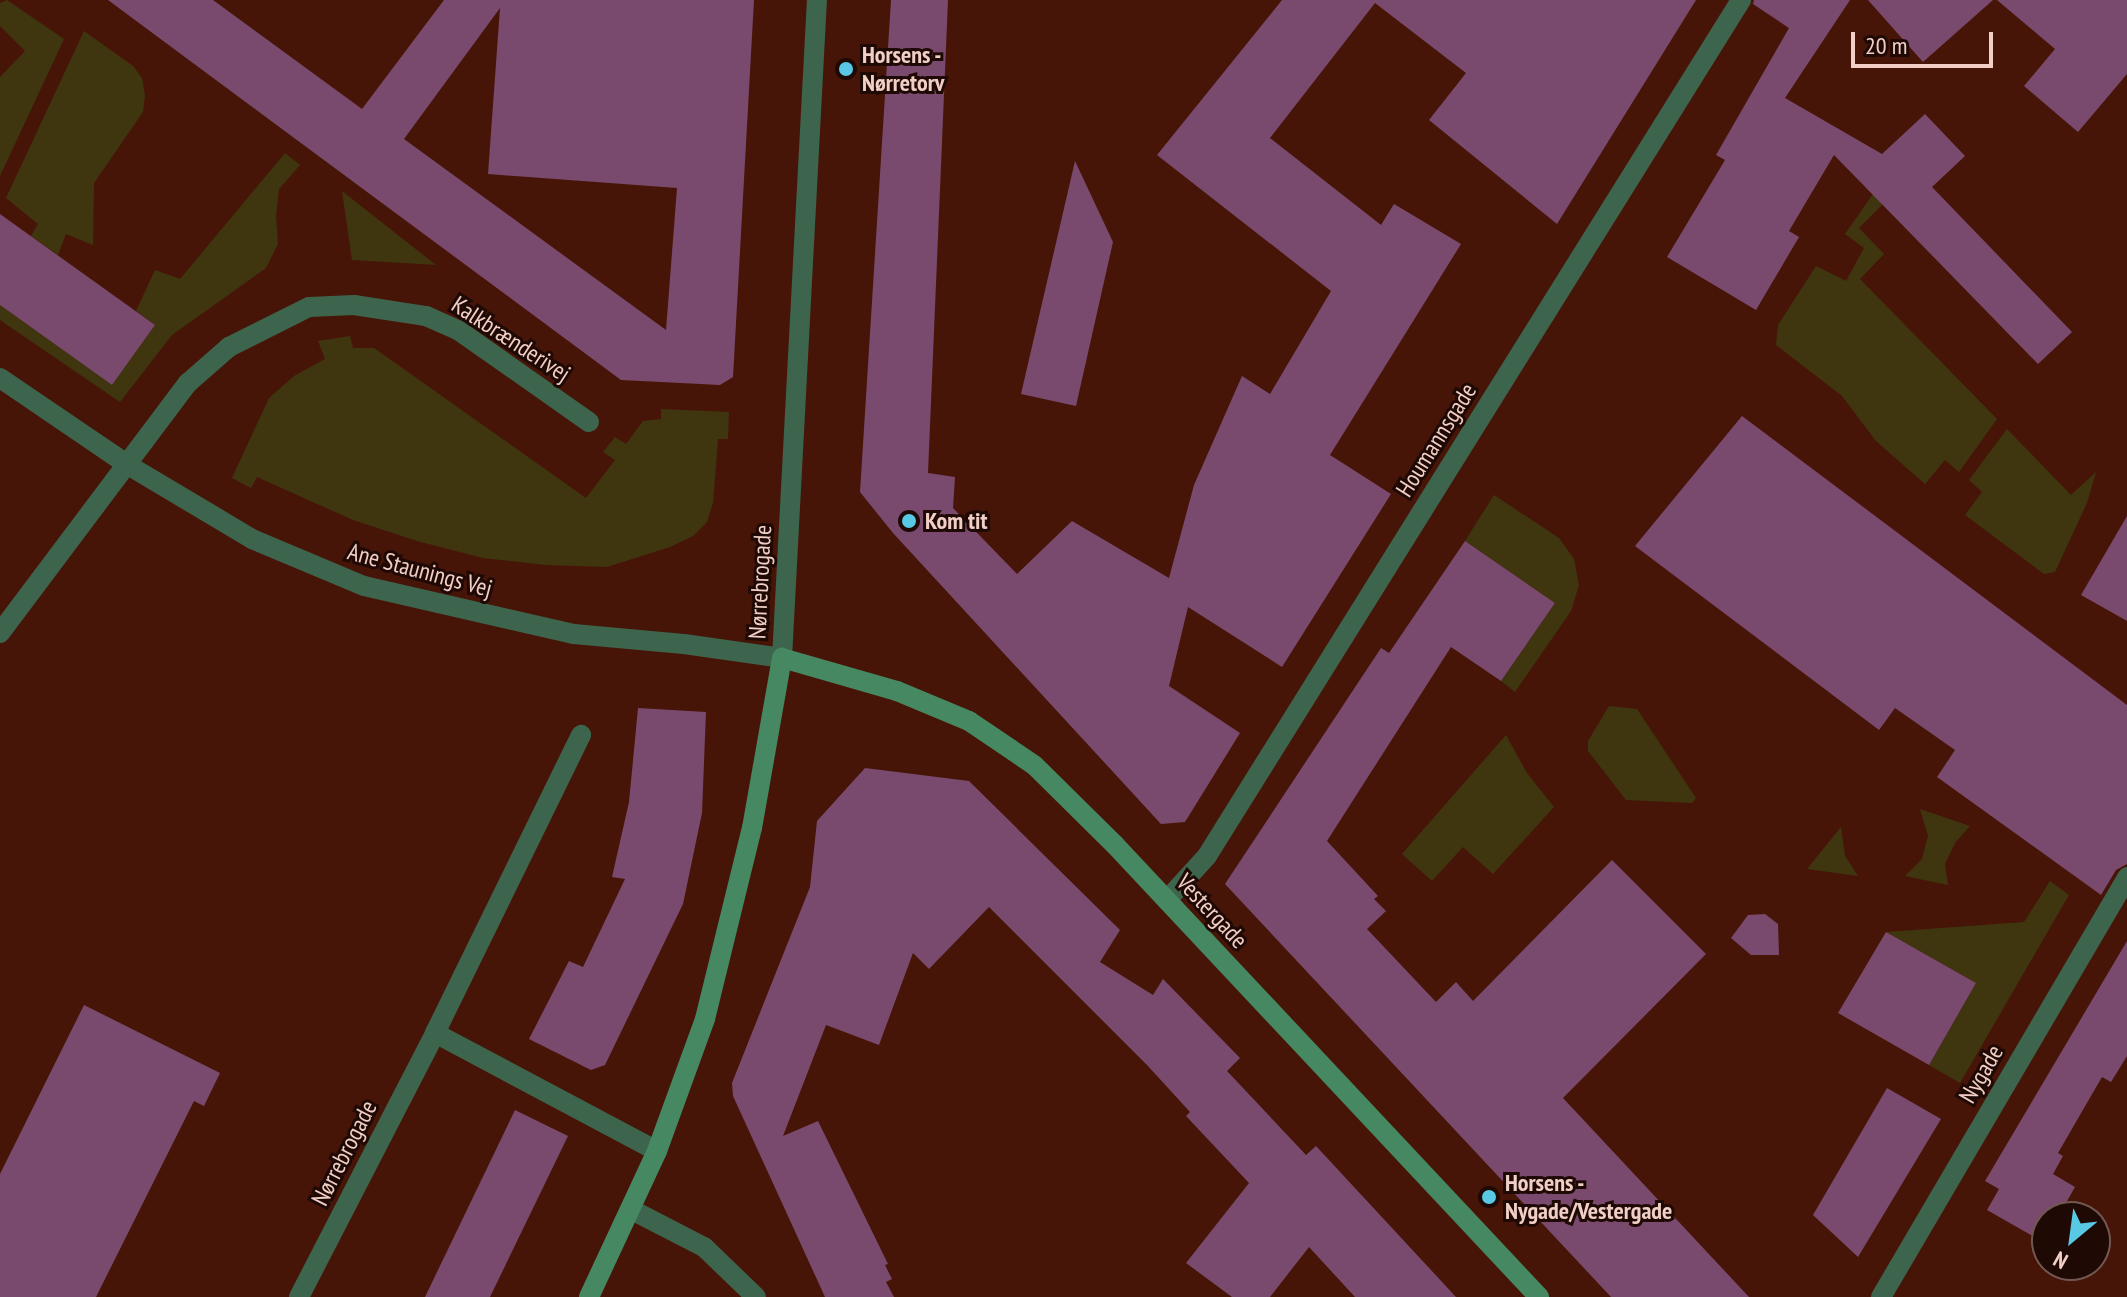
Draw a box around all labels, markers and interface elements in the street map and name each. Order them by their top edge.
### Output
scale bar [1855,16,1997,66]
text: 20 m [1865,30,1907,61]
place label: Horsens - Nørretorv [862,41,944,97]
marker: Horsens - Nørretorv [837,60,855,78]
street label: Kalkbrænderivej [446,290,576,388]
street label: Houmannsgade [1390,378,1482,502]
place label: Kom tit [925,507,987,535]
marker: Kom tit [900,512,918,530]
street label: Nørrebrogade [743,524,777,640]
street label: Ane Staunings Vej [344,537,496,603]
street label: Vestergade [1170,868,1254,954]
street label: Nygade [1953,1040,2009,1108]
street label: Nørrebrogade [305,1096,383,1210]
place label: Horsens - Nygade/Vestergade [1505,1169,1672,1225]
marker: Horsens - Nygade/Vestergade [1480,1188,1498,1206]
north arrow [2031,1201,2111,1281]
text: N [2048,1245,2072,1275]

